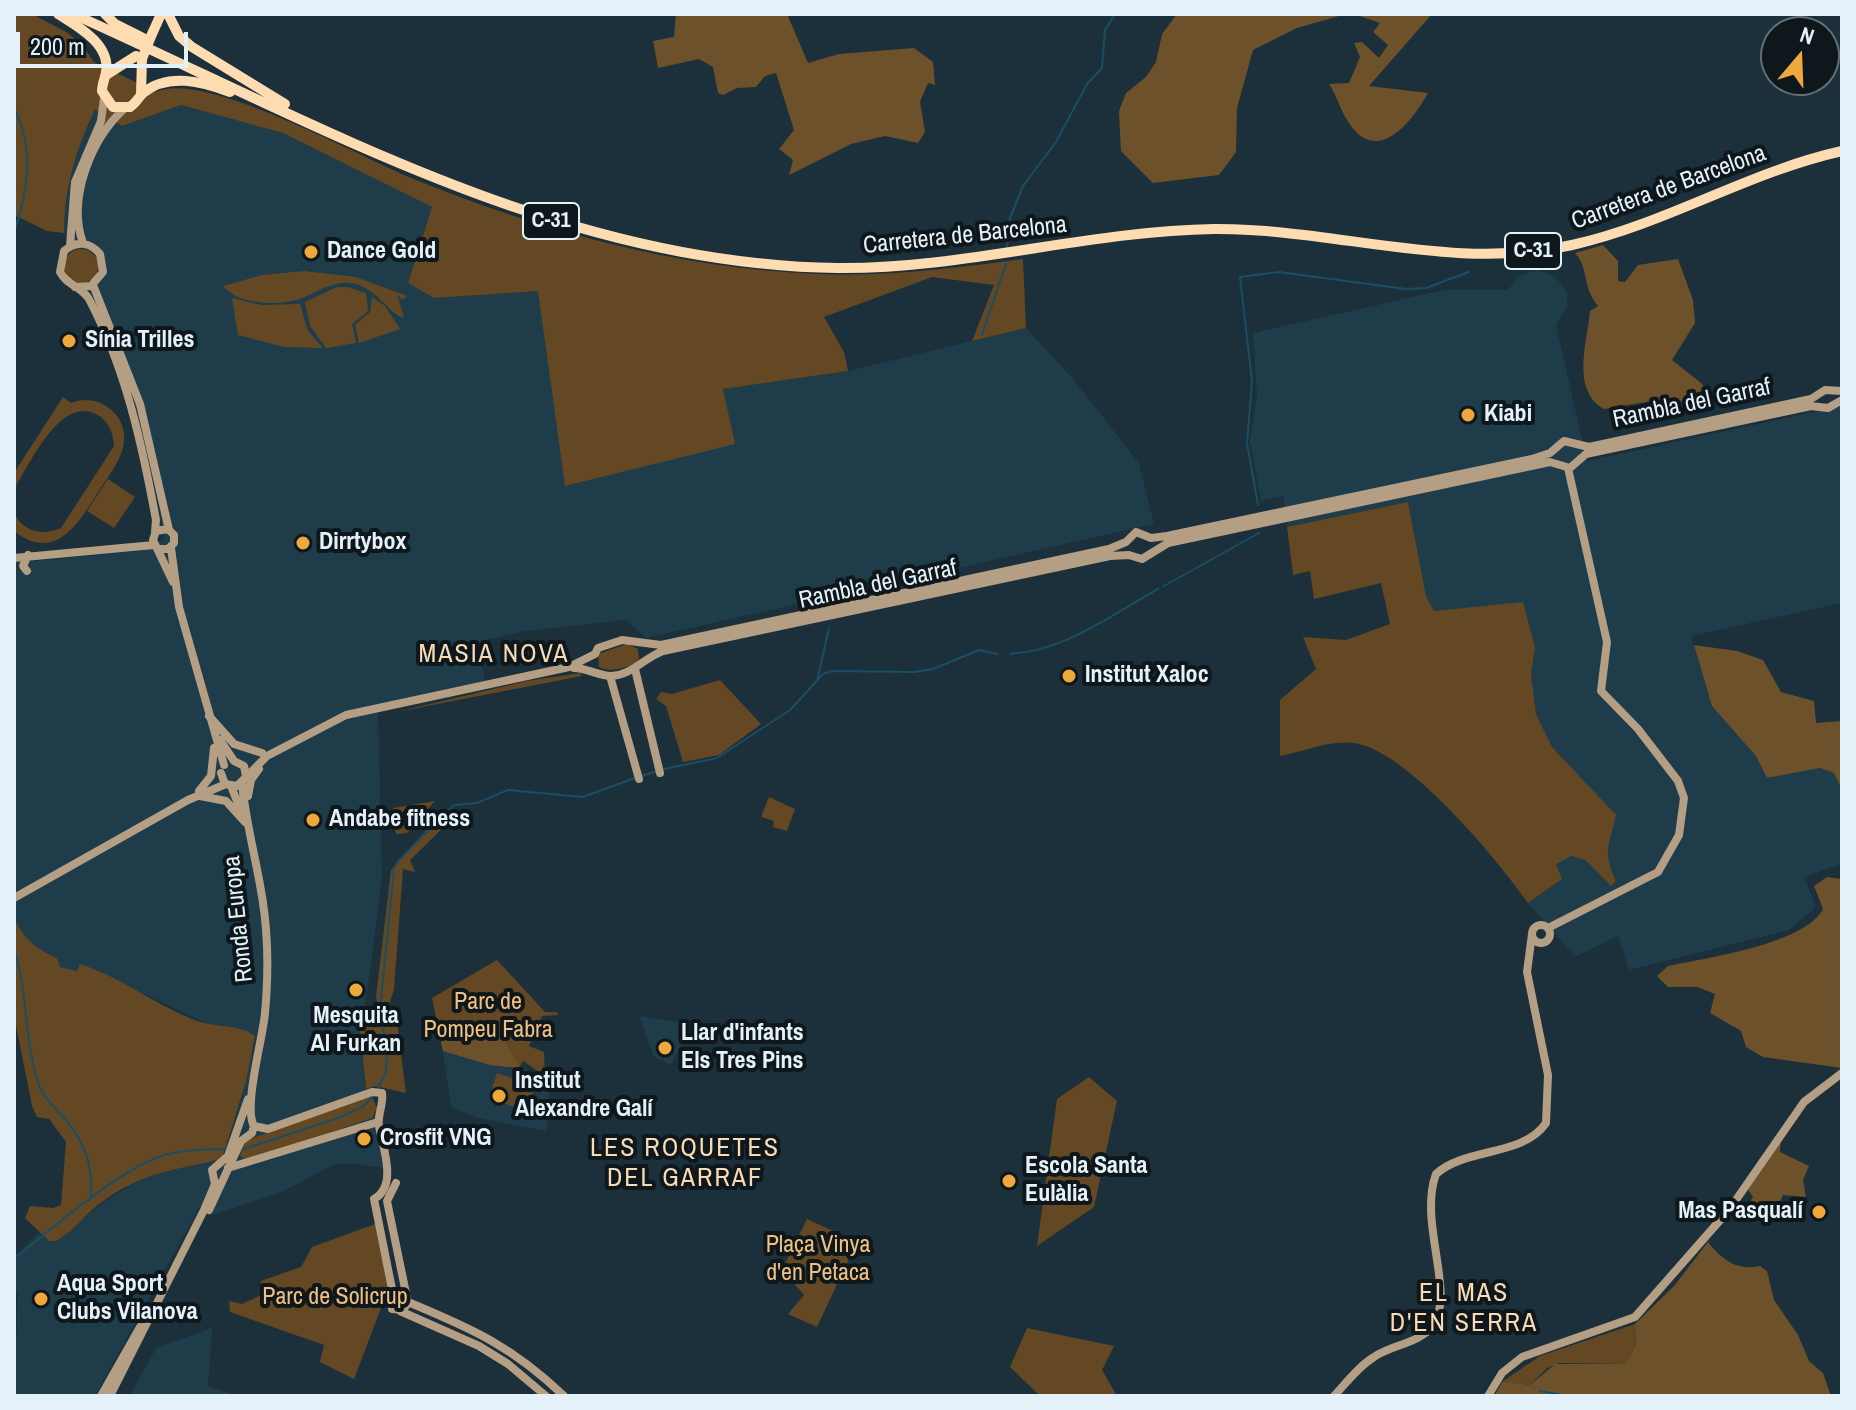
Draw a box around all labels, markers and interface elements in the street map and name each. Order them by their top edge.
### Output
scale bar [20,16,192,66]
north arrow [1760,16,1840,96]
text: N [1796,19,1818,52]
text: 200 m [30,30,85,62]
street label: Carretera de Barcelona [1568,139,1770,237]
road number: C-31 [523,203,579,239]
street label: Carretera de Barcelona [862,211,1068,261]
road number: C-31 [1505,233,1561,269]
place label: Dance Gold [327,238,436,266]
marker: Dance Gold [302,243,320,261]
place label: Sínia Trilles [85,327,194,355]
marker: Sínia Trilles [60,332,78,350]
street label: Rambla del Garraf [1610,373,1774,435]
place label: Kiabi [1484,401,1532,429]
marker: Kiabi [1459,406,1477,424]
place label: Dirrtybox [319,529,406,557]
marker: Dirrtybox [294,534,312,552]
street label: Rambla del Garraf [796,554,960,616]
district label: MASIA NOVA [418,639,570,671]
place label: Institut Xaloc [1085,662,1209,690]
marker: Institut Xaloc [1060,667,1078,685]
place label: Andabe fitness [329,806,470,834]
marker: Andabe fitness [304,811,322,829]
street label: Ronda Europa [218,854,260,984]
marker: Mesquita Al Furkan [347,981,365,999]
park label: Parc de Pompeu Fabra [423,989,553,1045]
place label: Mesquita Al Furkan [311,1003,401,1059]
place label: Llar d'infants Els Tres Pins [681,1020,804,1076]
marker: Llar d'infants Els Tres Pins [656,1039,674,1057]
place label: Institut Alexandre Galí [515,1068,653,1124]
marker: Institut Alexandre Galí [490,1087,508,1105]
place label: Crosfit VNG [380,1125,492,1153]
marker: Crosfit VNG [355,1130,373,1148]
district label: LES ROQUETES DEL GARRAF [590,1133,780,1194]
place label: Escola Santa Eulàlia [1025,1153,1148,1209]
marker: Escola Santa Eulàlia [1000,1172,1018,1190]
place label: Mas Pasqualí [1678,1198,1803,1226]
marker: Mas Pasqualí [1810,1203,1828,1221]
park label: Plaça Vinya d'en Petaca [766,1232,870,1288]
place label: Aqua Sport Clubs Vilanova [57,1271,198,1327]
district label: EL MAS D'EN SERRA [1390,1278,1538,1340]
park label: Parc de Solicrup [262,1284,408,1312]
marker: Aqua Sport Clubs Vilanova [32,1290,50,1308]

